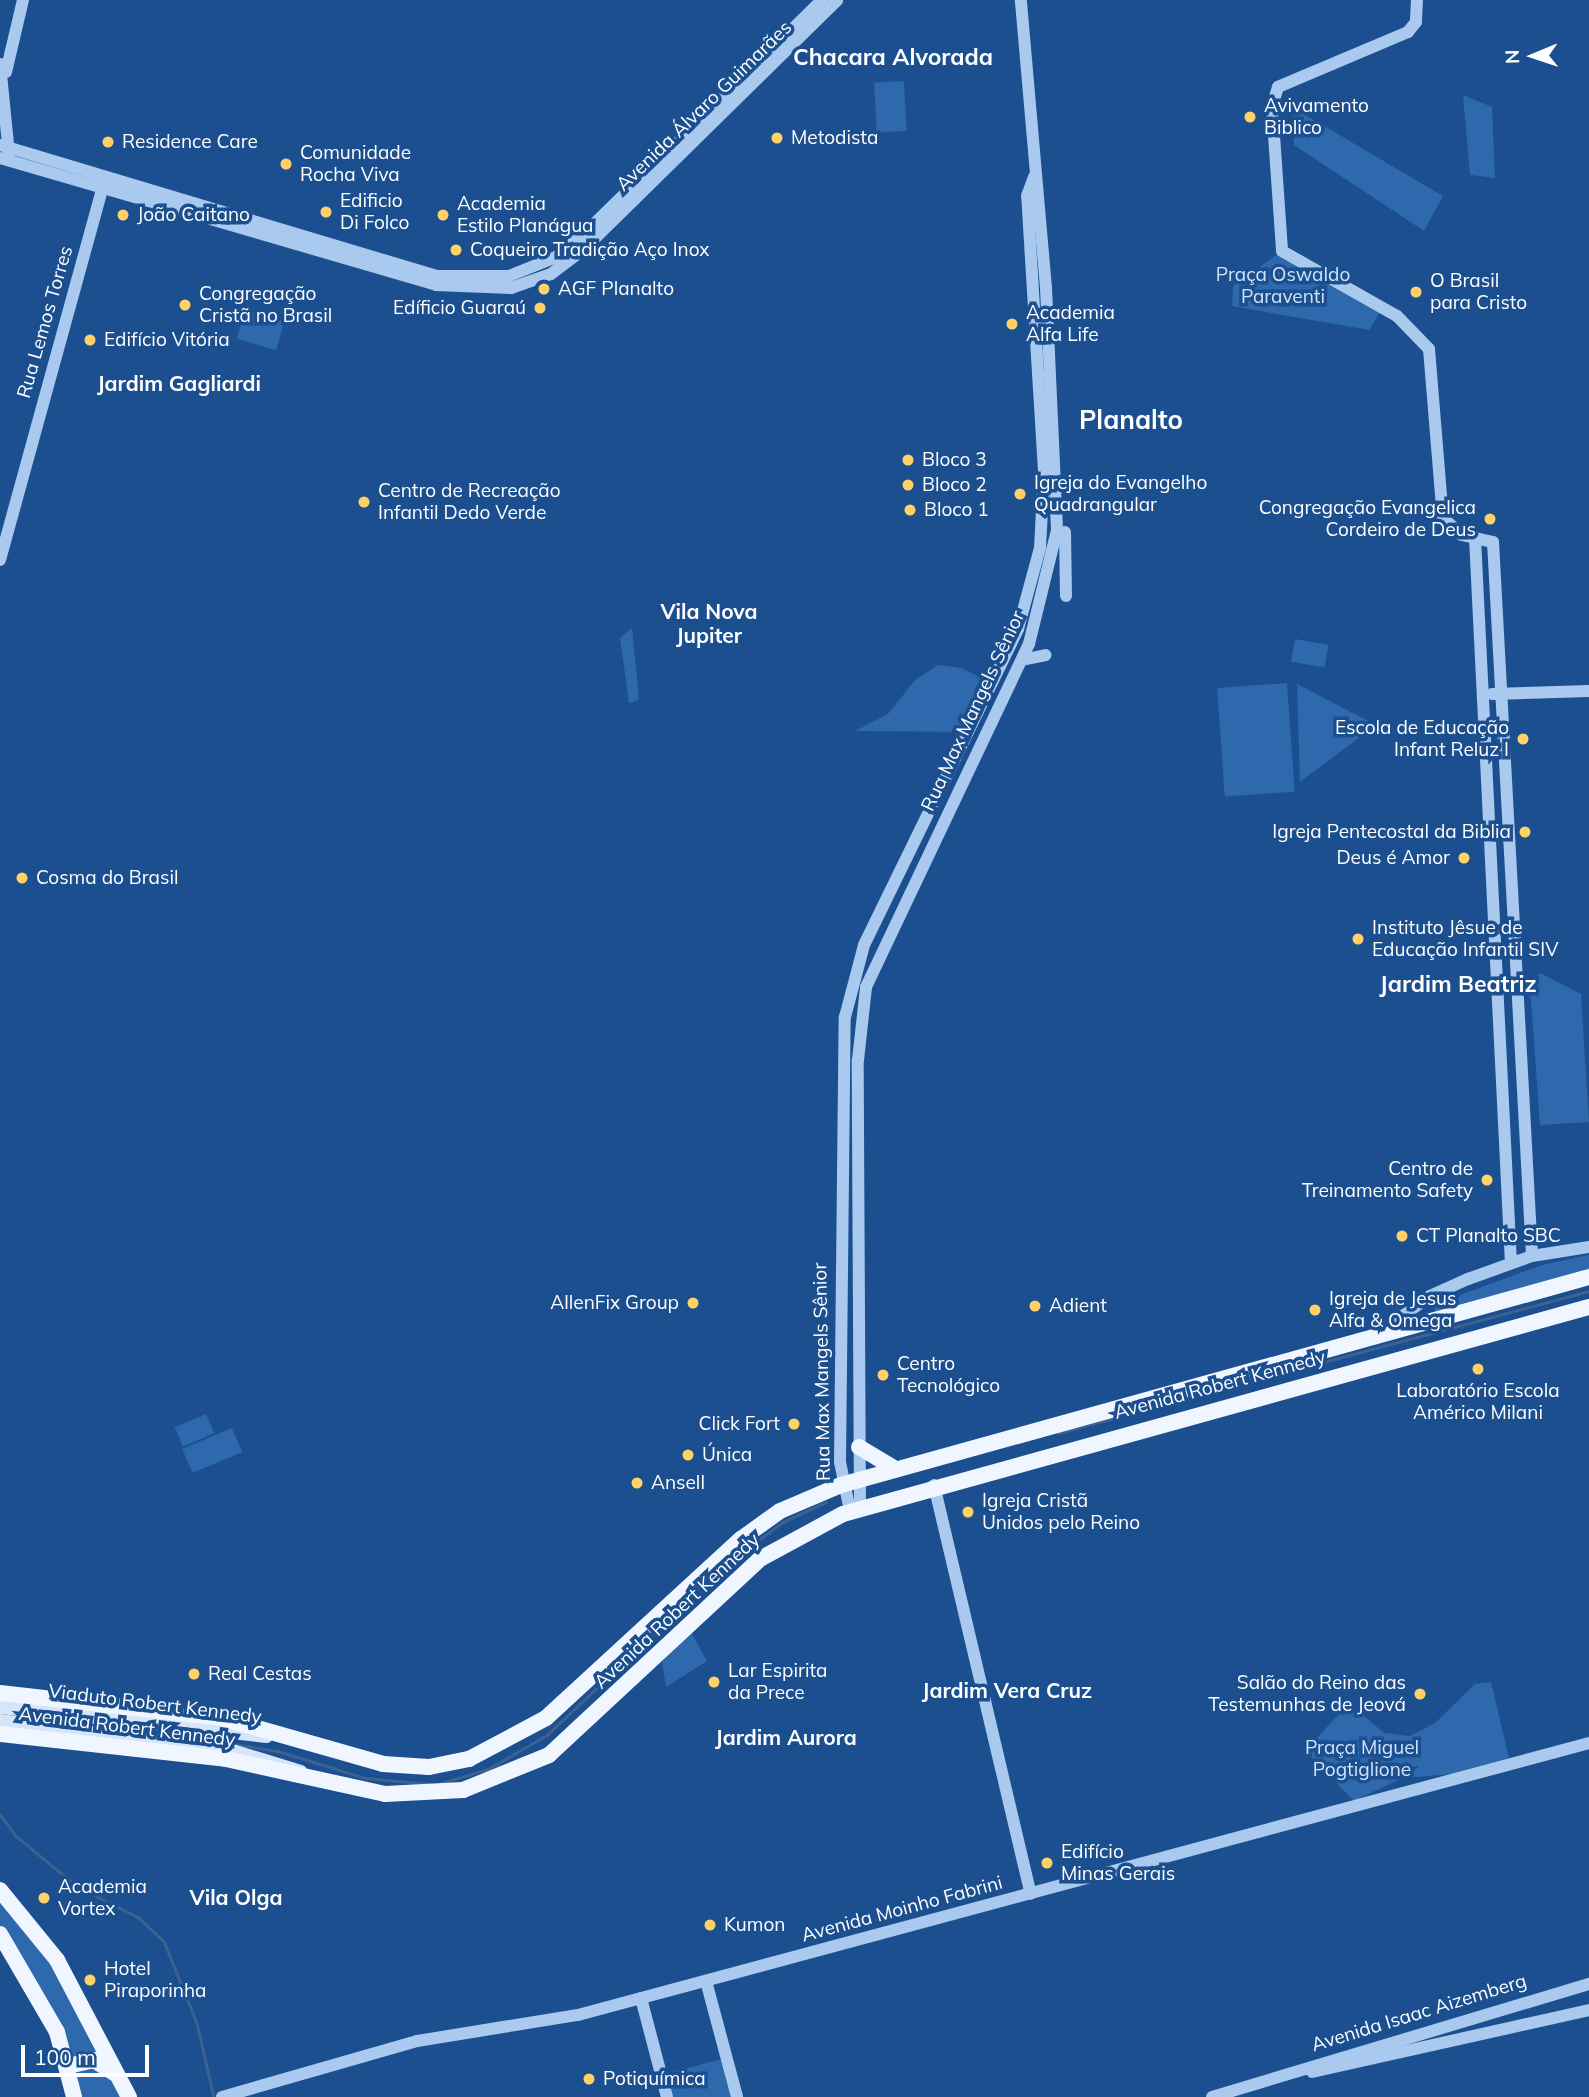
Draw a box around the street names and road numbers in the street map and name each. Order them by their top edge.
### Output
street label: Avenida Álvaro Guimarães [612,16,796,196]
street label: Rua Lemos Torres [12,243,78,401]
street label: Rua Max Mangels Sênior [917,607,1029,815]
street label: Rua Max Mangels Sênior [809,1263,835,1481]
street label: Avenida Robert Kennedy [1112,1346,1328,1424]
street label: Avenida Robert Kennedy [590,1528,764,1694]
street label: Viaduto Robert Kennedy [47,1680,263,1728]
street label: Avenida Robert Kennedy [17,1702,237,1752]
street label: Avenida Moinho Fabrini [799,1871,1005,1947]
street label: Avenida Isaac Aizemberg [1309,1969,1529,2057]

